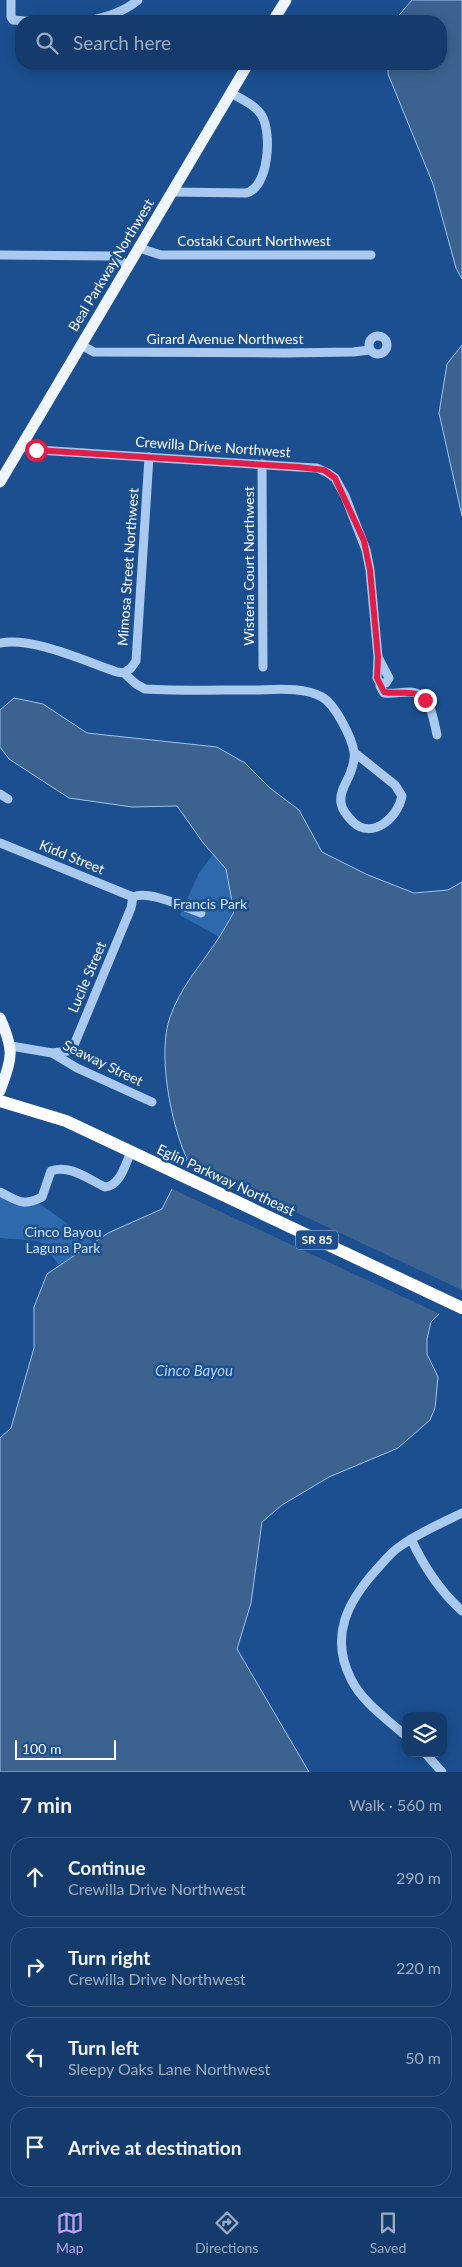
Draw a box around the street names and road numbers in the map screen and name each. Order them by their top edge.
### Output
street label: Beal Parkway Northwest [64,195,157,334]
street label: Costaki Court Northwest [177,232,331,249]
street label: Girard Avenue Northwest [147,330,303,347]
street label: Crewilla Drive Northwest [135,433,291,460]
street label: Wisteria Court Northwest [240,486,257,646]
street label: Mimosa Street Northwest [113,487,142,647]
street label: Kidd Street [37,836,107,877]
street label: Lucile Street [64,939,109,1015]
street label: Seaway Street [60,1036,146,1089]
street label: Eglin Parkway Northeast [154,1140,298,1219]
road number: SR 85 [296,1230,338,1250]

